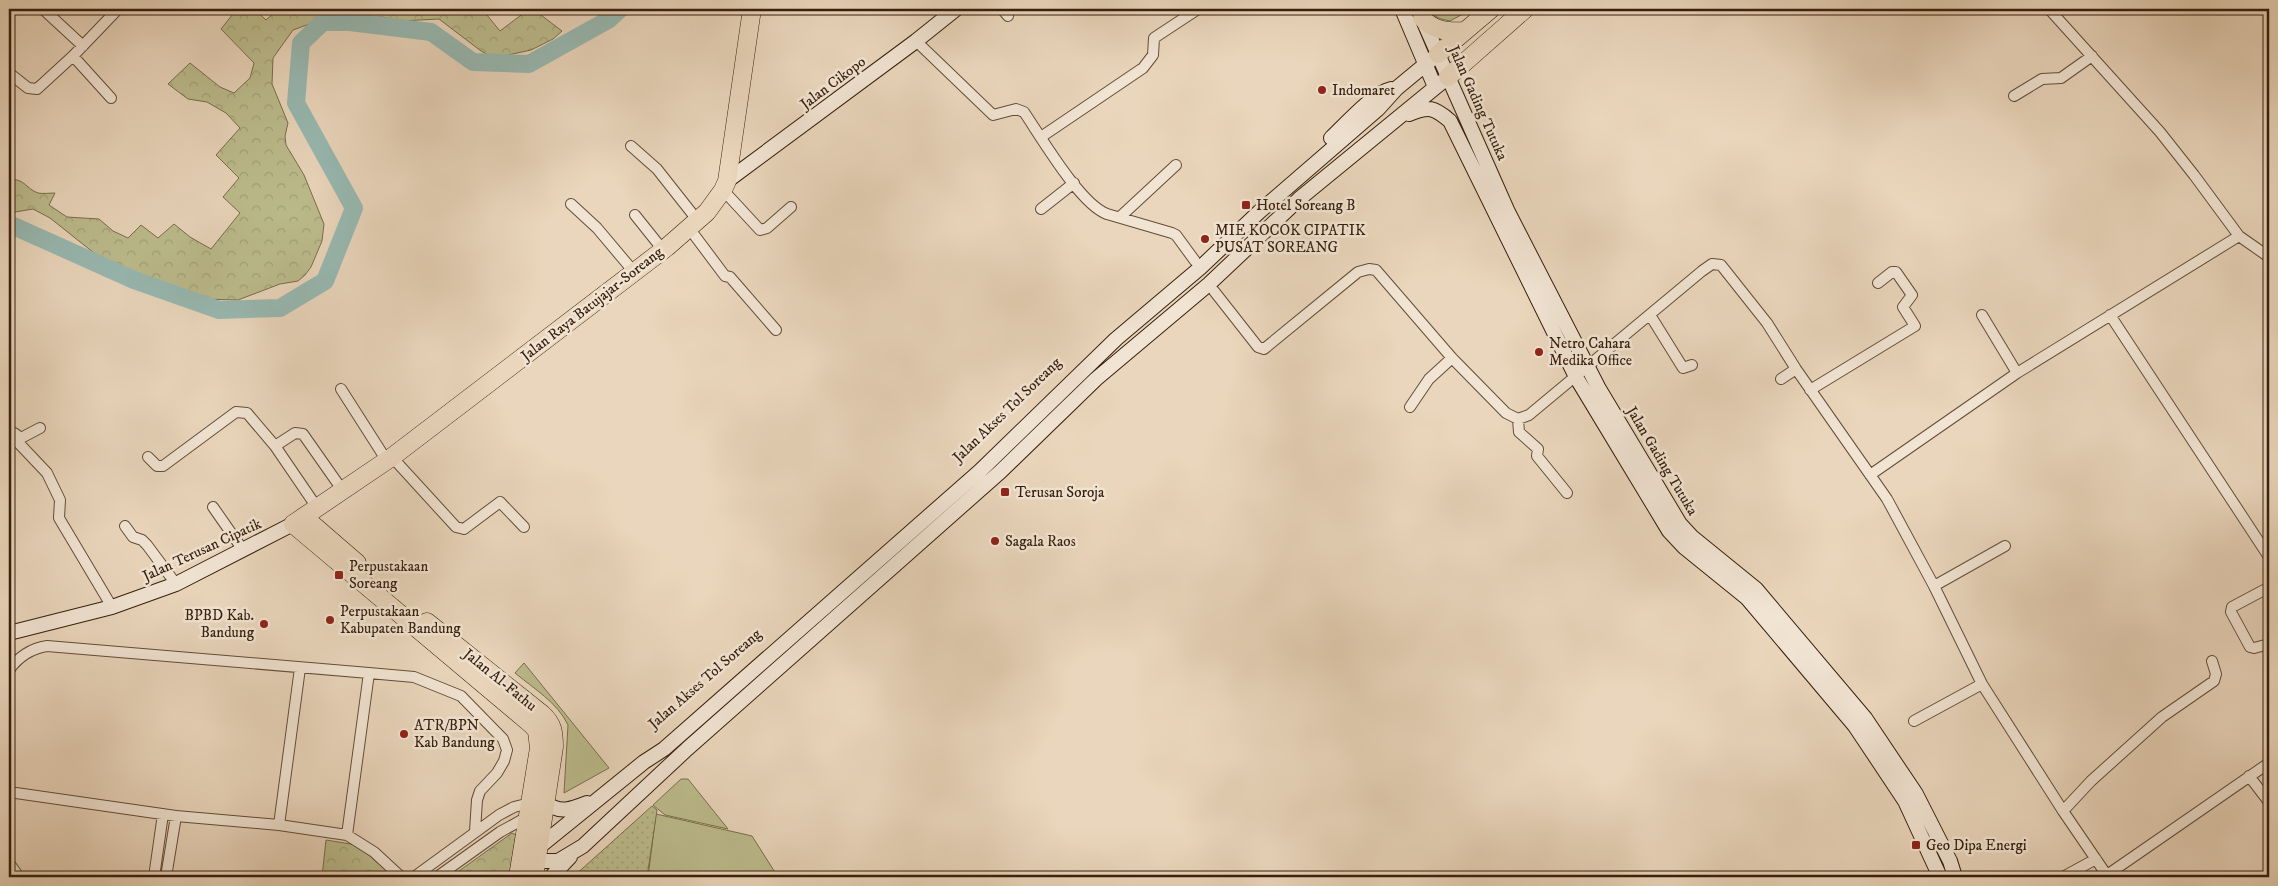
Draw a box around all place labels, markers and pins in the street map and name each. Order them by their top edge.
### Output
place label: Indomaret [1332,81,1395,100]
marker: Indomaret [1316,84,1328,96]
place label: Hotel Soreang B [1256,196,1356,215]
marker: Hotel Soreang B [1240,199,1252,211]
place label: MIE KOCOK CIPATIK PUSAT SOREANG [1215,221,1366,257]
marker: MIE KOCOK CIPATIK PUSAT SOREANG [1199,233,1211,245]
place label: Netro Cahara Medika Office [1549,334,1632,370]
marker: Netro Cahara Medika Office [1533,346,1545,358]
place label: Terusan Soroja [1015,483,1105,502]
marker: Terusan Soroja [999,486,1011,498]
place label: Sagala Raos [1005,532,1076,551]
marker: Sagala Raos [989,535,1001,547]
place label: Perpustakaan Soreang [349,557,428,593]
marker: Perpustakaan Soreang [333,569,345,581]
place label: Perpustakaan Kabupaten Bandung [340,602,461,638]
place label: BPBD Kab. Bandung [185,606,255,642]
marker: Perpustakaan Kabupaten Bandung [324,614,336,626]
marker: BPBD Kab. Bandung [258,618,270,630]
place label: ATR/BPN Kab Bandung [414,716,495,752]
marker: ATR/BPN Kab Bandung [398,728,410,740]
place label: Geo Dipa Energi [1926,836,2027,855]
marker: Geo Dipa Energi [1910,839,1922,851]

